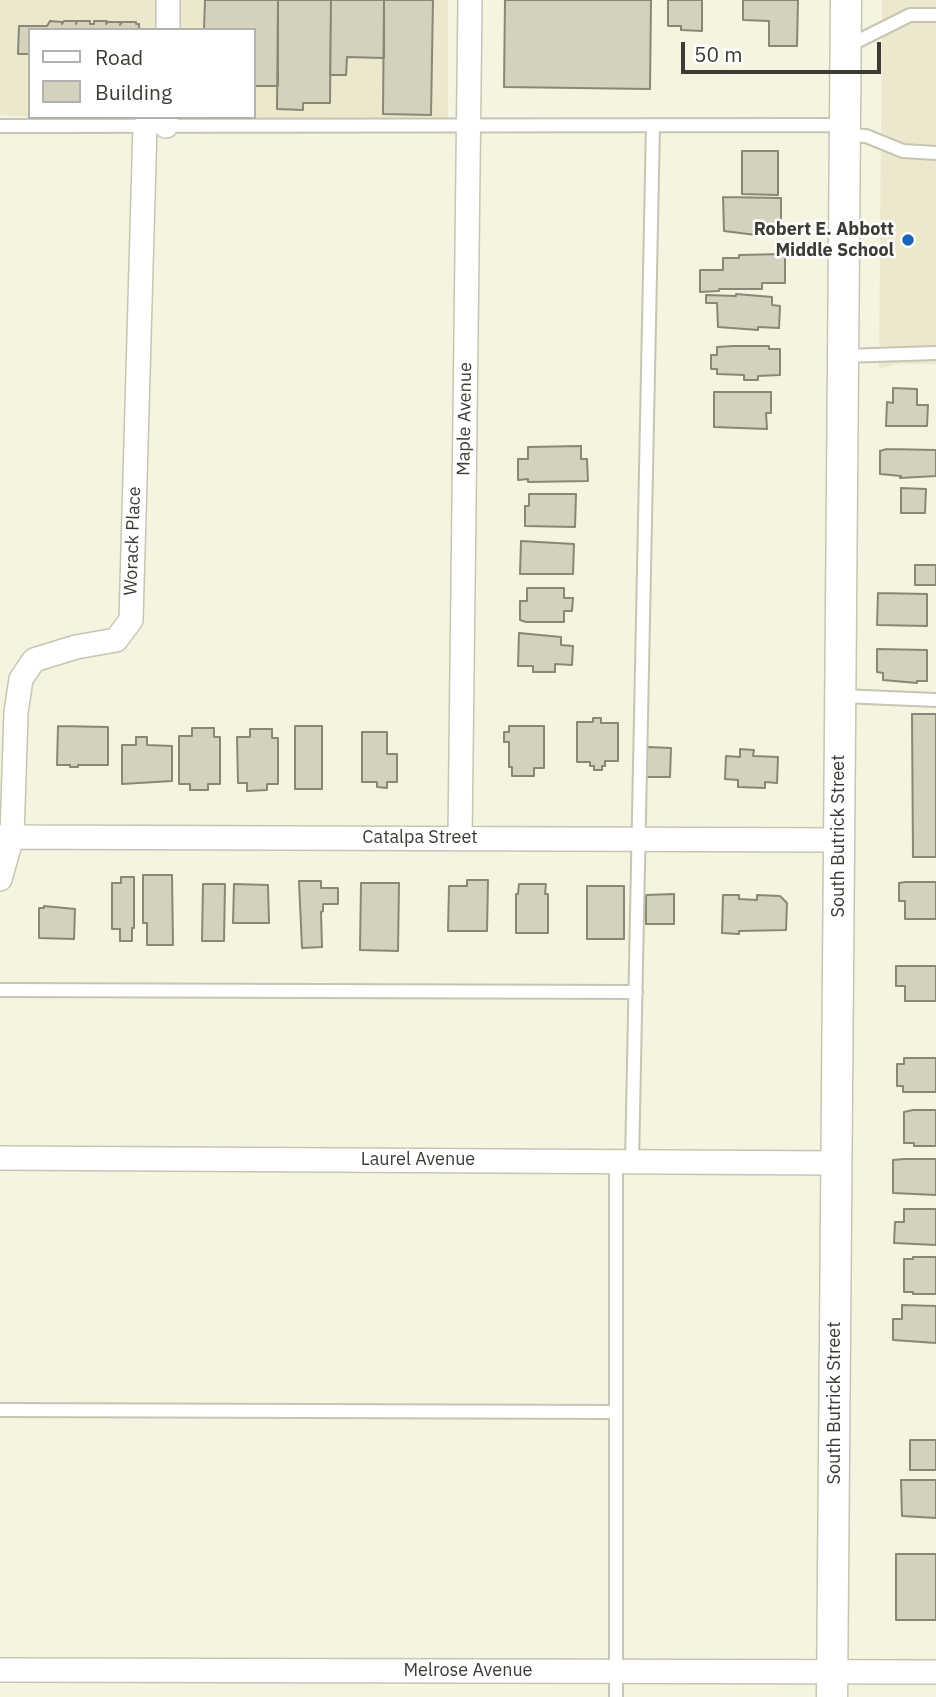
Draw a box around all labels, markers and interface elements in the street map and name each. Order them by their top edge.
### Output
legend [28,28,256,119]
scale bar [684,28,884,72]
text: 50 m [694,40,743,68]
text: Road [95,43,143,71]
text: Building [95,78,172,106]
place label: Robert E. Abbott Middle School [754,219,894,262]
marker: Robert E. Abbott Middle School [900,232,916,248]
street label: Maple Avenue [453,362,477,476]
street label: Worack Place [120,486,146,596]
street label: South Butrick Street [828,754,850,918]
street label: Catalpa Street [362,827,478,849]
street label: Laurel Avenue [361,1149,475,1171]
street label: South Butrick Street [824,1321,846,1485]
street label: Melrose Avenue [404,1660,532,1682]

